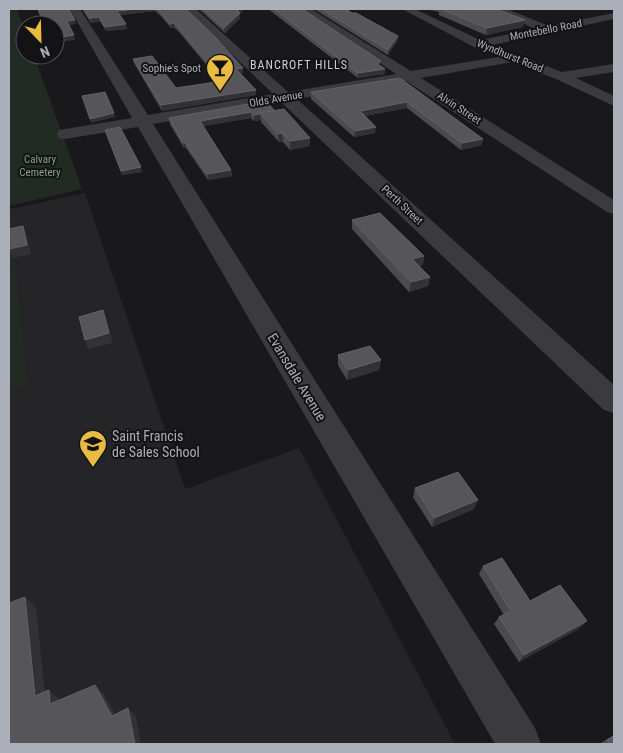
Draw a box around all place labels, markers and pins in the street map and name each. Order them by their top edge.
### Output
bar icon: Sophie's Spot [205,53,235,92]
place label: Sophie's Spot [142,62,201,75]
place label: Saint Francis de Sales School [112,428,200,460]
school or university icon: Saint Francis de Sales School [78,429,108,468]

